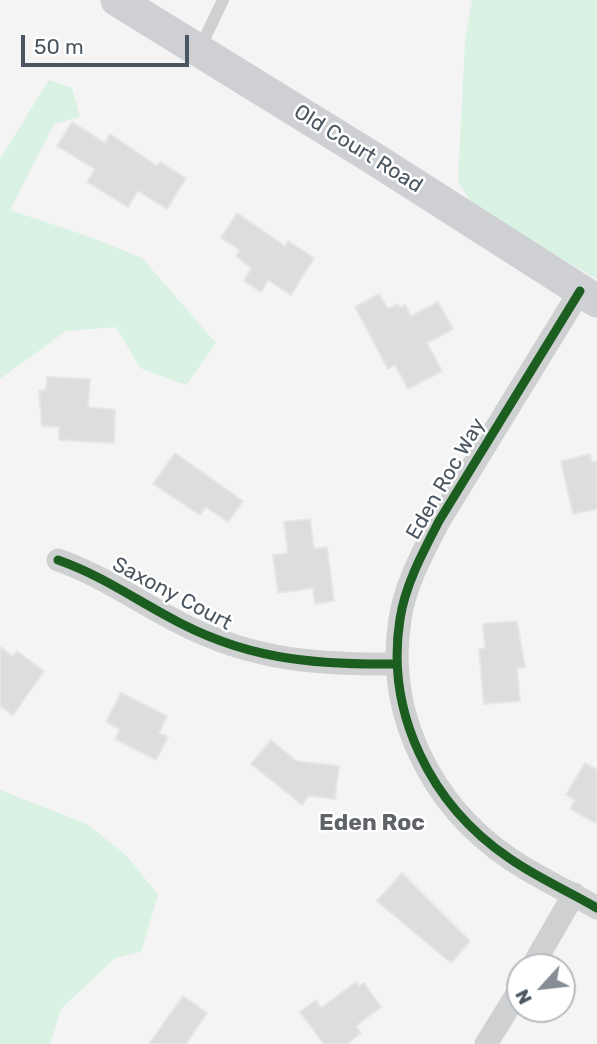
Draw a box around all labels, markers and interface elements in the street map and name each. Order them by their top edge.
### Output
scale bar [24,21,192,65]
text: 50 m [34,34,84,59]
street label: Old Court Road [289,99,427,199]
street label: Eden Roc Way [401,414,491,544]
street label: Saxony Court [108,552,236,636]
district label: Eden Roc [319,809,425,837]
north arrow [506,953,576,1023]
text: N [510,986,537,1008]

